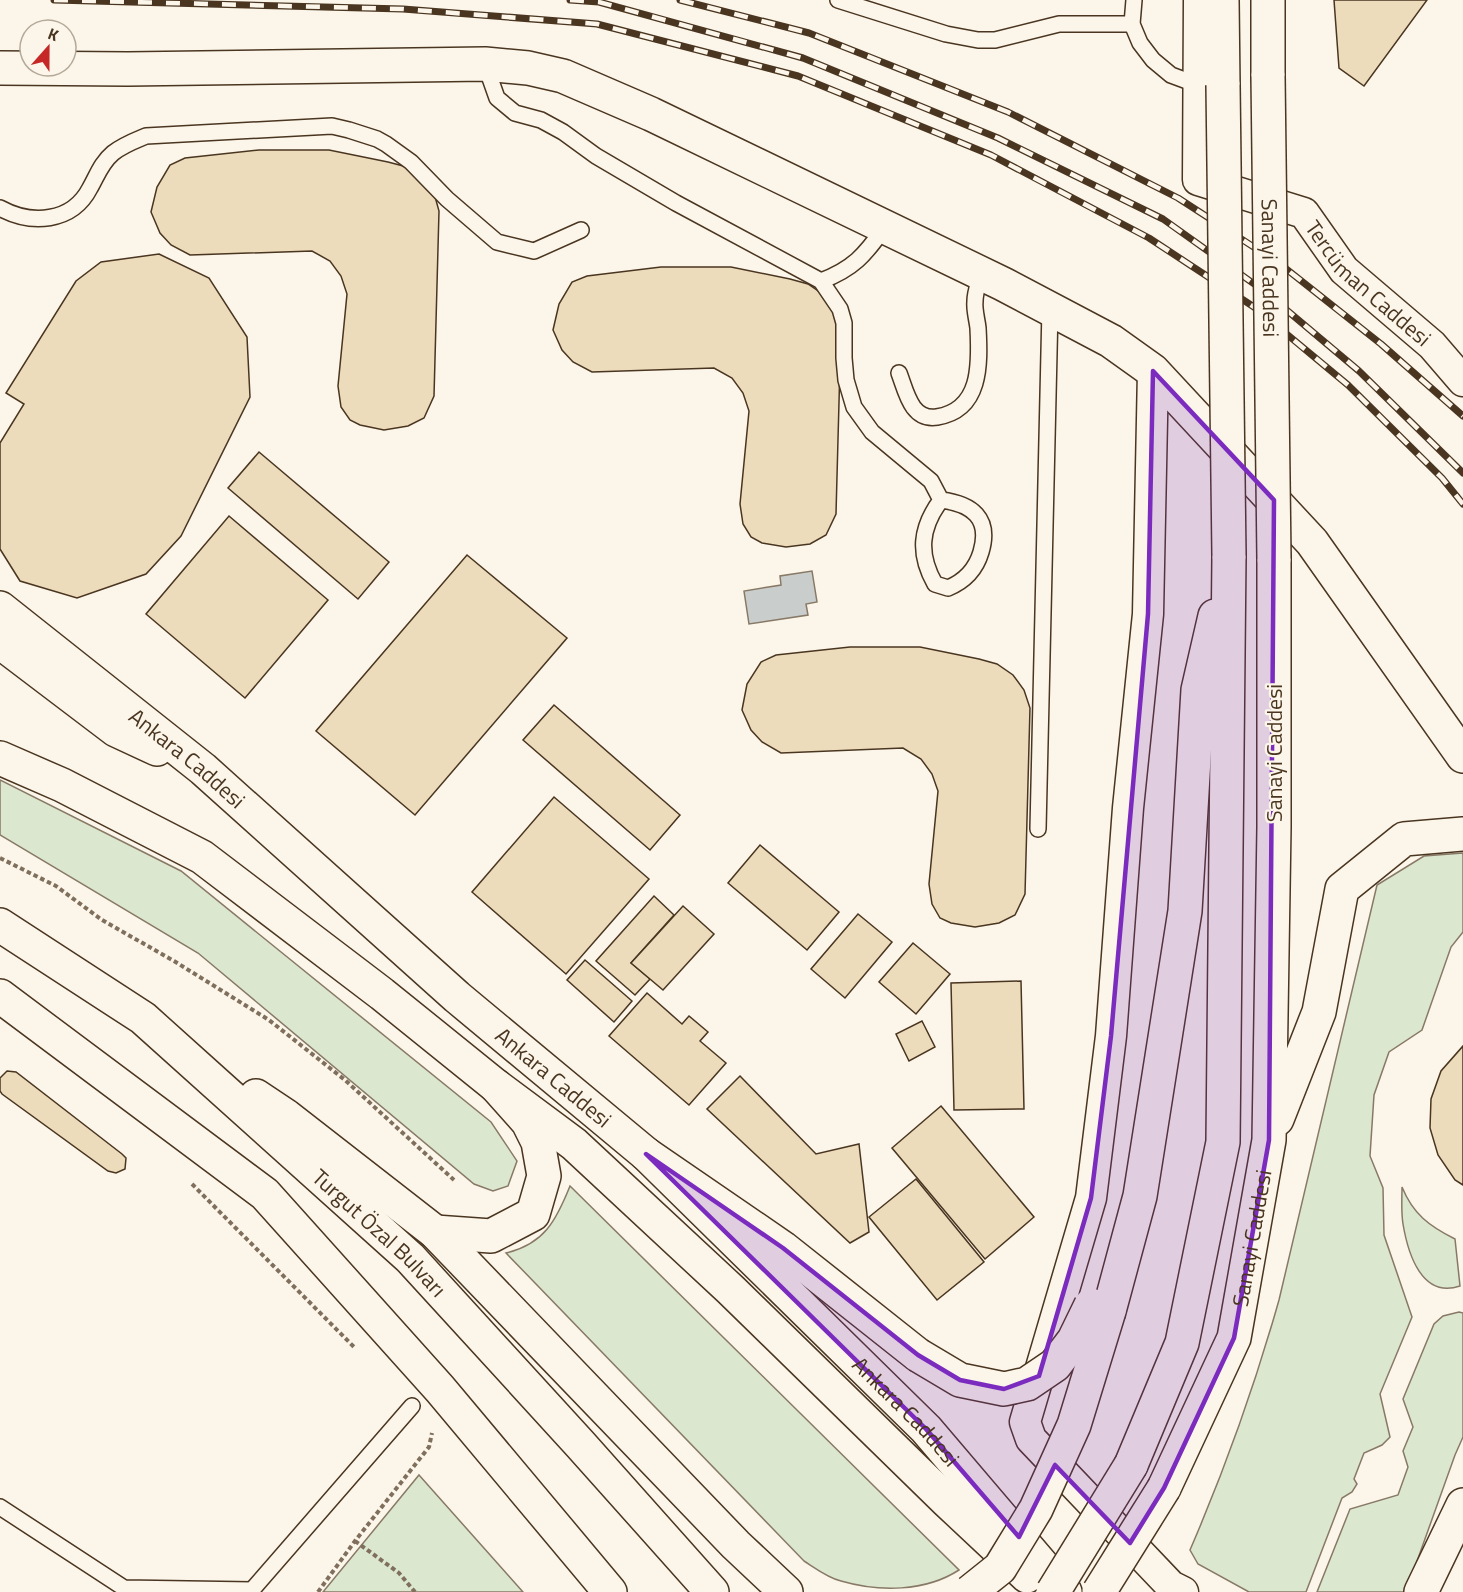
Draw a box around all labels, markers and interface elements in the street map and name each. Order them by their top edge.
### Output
north arrow [18,18,78,78]
text: K [45,21,63,47]
street label: Sanayi Caddesi [1253,199,1288,337]
street label: Tercüman Caddesi [1297,213,1439,355]
street label: Sanayi Caddesi [1257,684,1291,822]
street label: Ankara Caddesi [122,700,253,816]
street label: Ankara Caddesi [488,1019,619,1136]
street label: Turgut Özal Bulvarı [304,1161,455,1305]
street label: Sanayi Caddesi [1223,1167,1280,1309]
street label: Ankara Caddesi [844,1348,968,1474]

